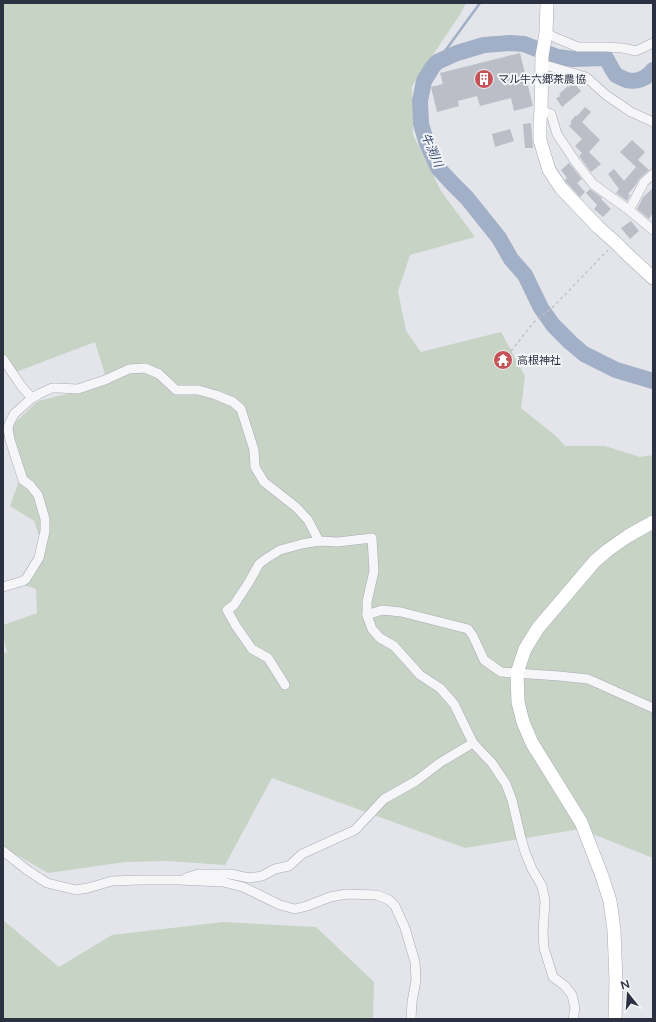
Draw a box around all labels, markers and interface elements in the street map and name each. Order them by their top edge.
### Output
building icon: マル牛六郷茶農協 [473,68,495,90]
place label: マル牛六郷茶農協 [498,73,586,86]
water label: 牛渕川 [418,131,447,171]
temple icon: 高根神社 [492,349,514,371]
place label: 高根神社 [517,354,561,367]
north arrow [608,974,648,1014]
text: N [619,977,631,992]

